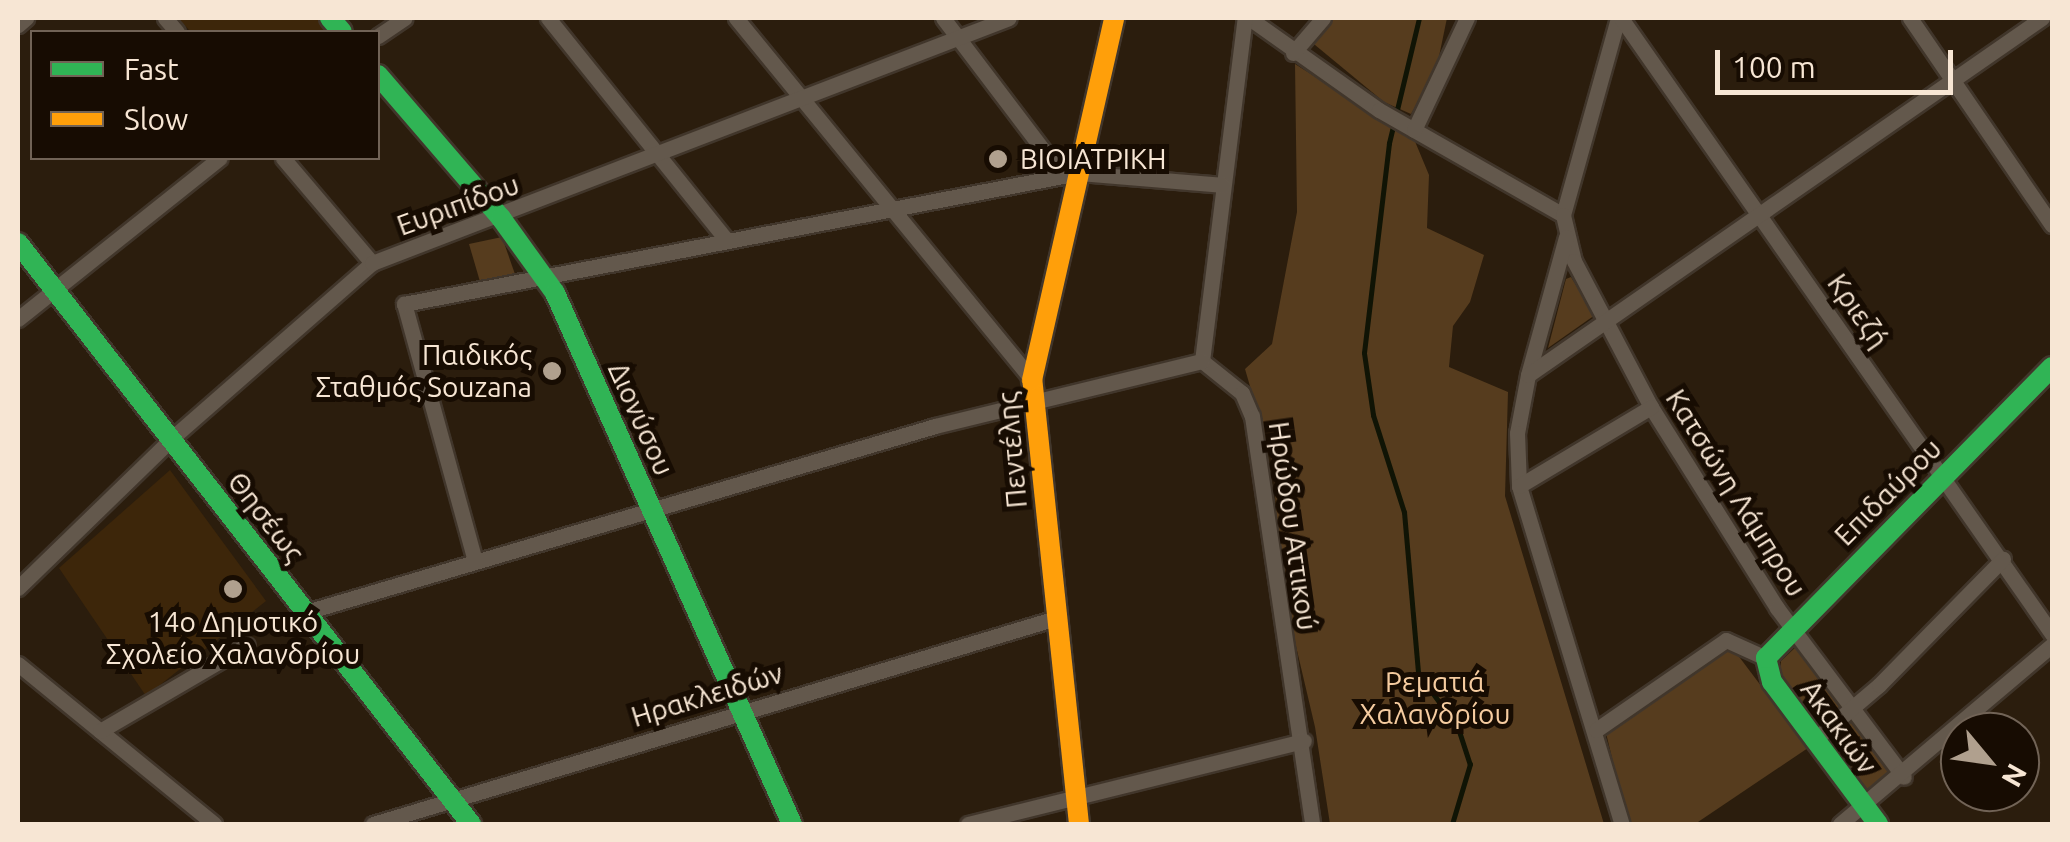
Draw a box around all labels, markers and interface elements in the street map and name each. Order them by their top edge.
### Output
legend [30,30,380,160]
scale bar [1720,30,1958,92]
text: 100 m [1732,50,1816,84]
text: Fast [124,52,179,86]
text: Slow [124,102,188,136]
place label: ΒΙΟΙΑΤΡΙΚΗ [1020,142,1167,176]
marker: ΒΙΟΙΑΤΡΙΚΗ [985,146,1011,172]
street label: Ευριπίδου [392,167,524,243]
street label: Κριεζή [1820,267,1896,355]
place label: Παιδικός Σταθμός Souzana [315,338,532,404]
street label: Διονύσου [601,357,681,481]
marker: Παιδικός Σταθμός Souzana [541,360,563,382]
street label: Κατσώνη Λάμπρου [1659,383,1813,603]
street label: Πεντέλης [990,390,1034,510]
street label: Ηρώδου Αττικού [1262,420,1324,632]
street label: Επιδαύρου [1828,432,1948,552]
street label: Θησέως [220,465,312,569]
marker: 14ο Δημοτικό Σχολείο Χαλανδρίου [222,578,244,600]
place label: 14ο Δημοτικό Σχολείο Χαλανδρίου [106,605,360,671]
street label: Ηρακλειδών [627,656,787,734]
park label: Ρεματιά Χαλανδρίου [1360,665,1510,731]
street label: Ακακιών [1794,674,1884,780]
north arrow [1940,712,2040,812]
text: N [1996,759,2034,792]

